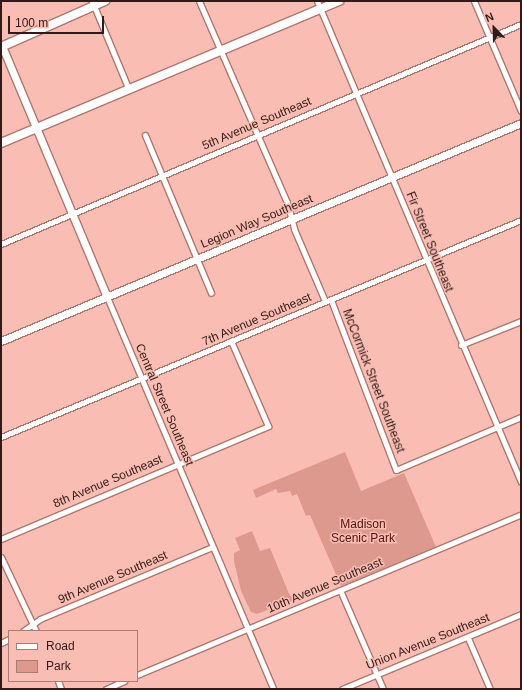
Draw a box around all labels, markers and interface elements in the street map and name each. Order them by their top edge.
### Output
scale bar [10,8,106,34]
north arrow [474,8,514,48]
text: N [483,10,495,24]
text: 100 m [15,16,48,30]
street label: 5th Avenue Southeast [200,94,314,154]
street label: Fir Street Southeast [402,190,456,294]
street label: Legion Way Southeast [199,192,315,252]
street label: 7th Avenue Southeast [200,290,314,350]
street label: McCormick Street Southeast [339,307,407,455]
street label: Central Street Southeast [132,342,196,468]
street label: 8th Avenue Southeast [51,452,165,512]
park label: Madison Scenic Park [331,518,395,546]
street label: 9th Avenue Southeast [56,548,170,608]
street label: 10th Avenue Southeast [265,555,385,617]
street label: Union Avenue Southeast [364,610,492,674]
legend [8,630,138,682]
text: Road [46,639,75,653]
text: Park [46,659,71,673]

